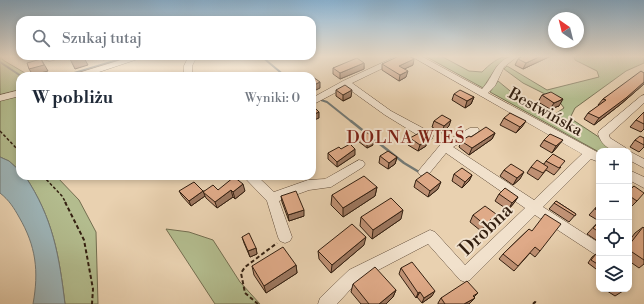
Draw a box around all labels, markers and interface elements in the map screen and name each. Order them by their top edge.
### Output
north arrow [548,12,584,48]
search box [16,16,316,60]
icon: search [30,27,52,49]
text: Szukaj tutaj [62,29,142,48]
street label: Bestwińska [504,83,587,141]
text: W pobliżu [32,87,113,109]
text: Wyniki: 0 [245,90,300,106]
district label: DOLNA WIEŚ [346,126,466,149]
map controls [596,148,632,292]
button: + [596,148,632,184]
button: − [596,184,632,220]
street label: Drobna [454,198,518,261]
button: locate [596,220,632,256]
button: layers [596,256,632,292]

